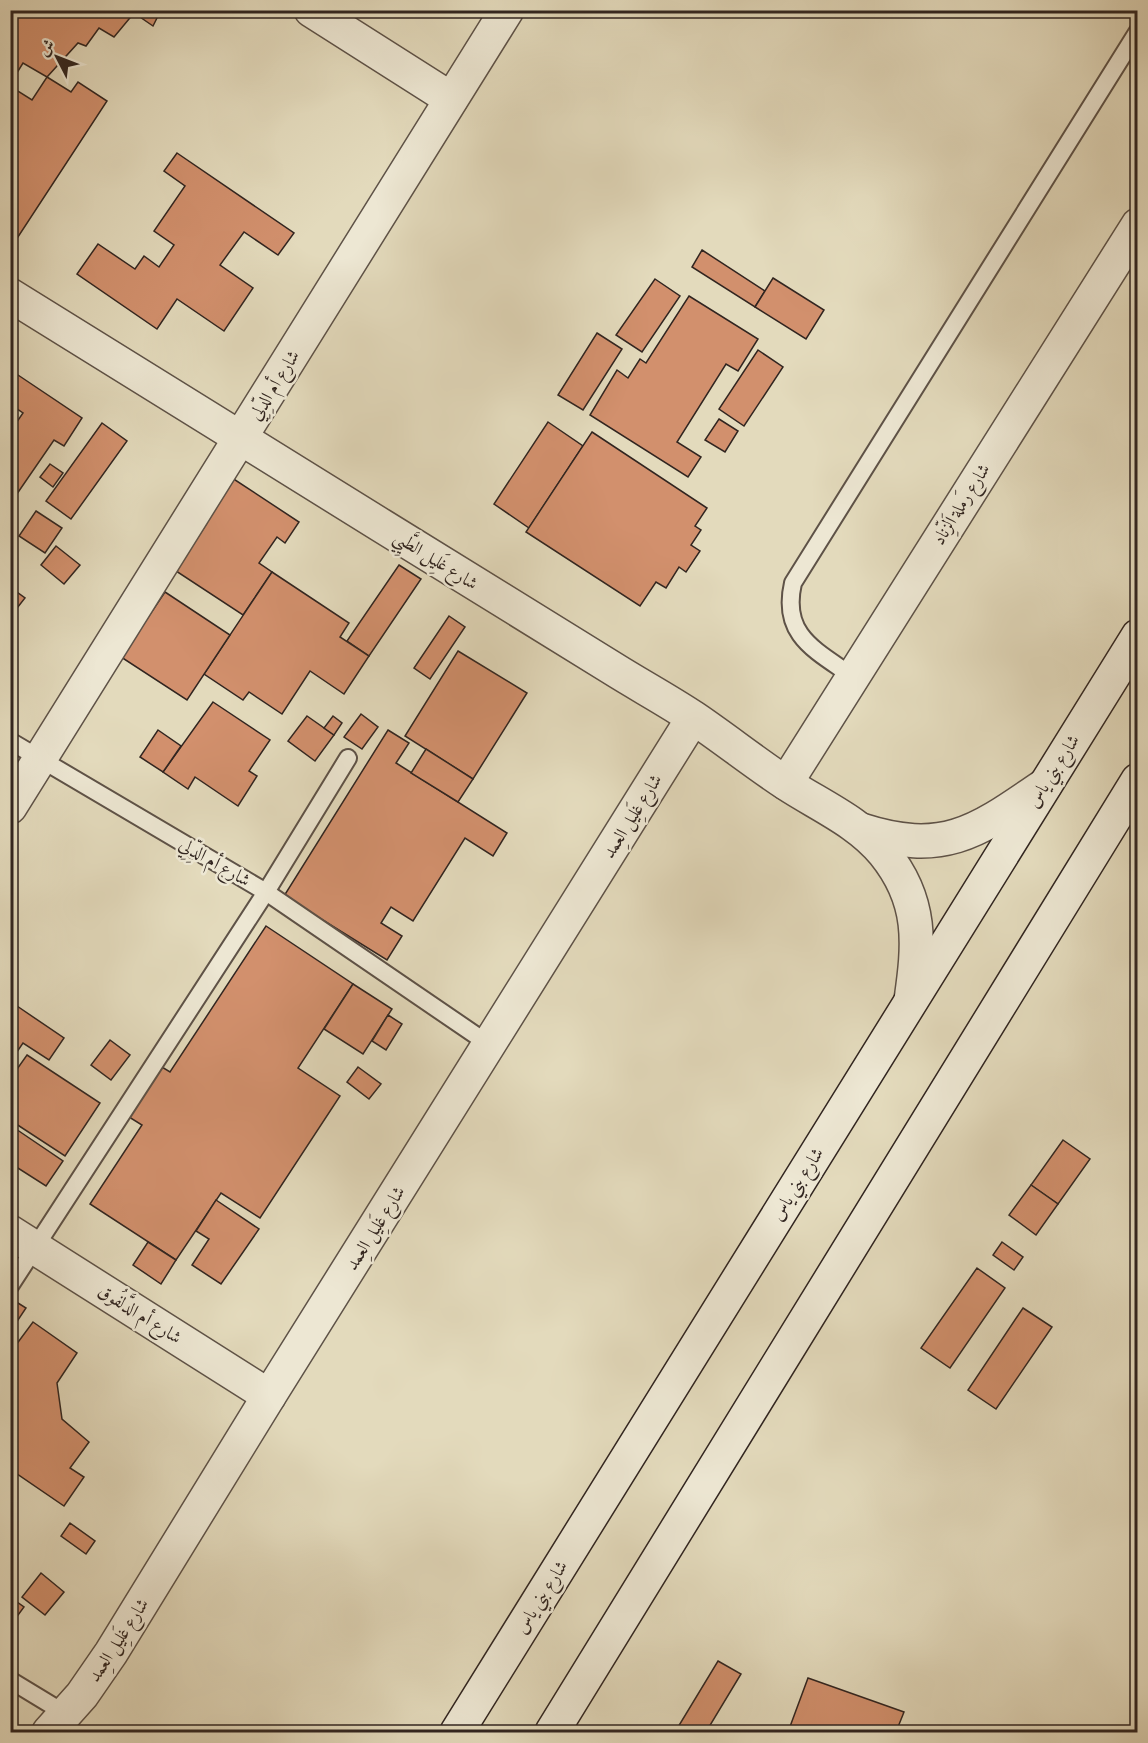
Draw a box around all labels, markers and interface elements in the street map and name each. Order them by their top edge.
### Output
north arrow [27,27,87,87]
text: ش [33,34,60,61]
street label: شارع أم الدِّلِي [242,345,308,427]
street label: شارع رَملة اَلزِّناد [926,458,998,551]
street label: شارع غَلِيل الطَّيِي [386,522,484,601]
street label: شارع بني ياس [1021,730,1088,814]
street label: شارع غَلِيل العِمد [596,769,670,864]
street label: شارع أم الدِّلِي [173,831,256,896]
street label: شارع بني ياس [765,1143,832,1227]
street label: شارع غَلِيل العِمد [339,1181,413,1276]
street label: شارع أم الدَّلفُوق [91,1276,188,1353]
street label: شارع بني ياس [509,1556,576,1640]
street label: شارع غَلِيل العِمد [81,1593,157,1688]

